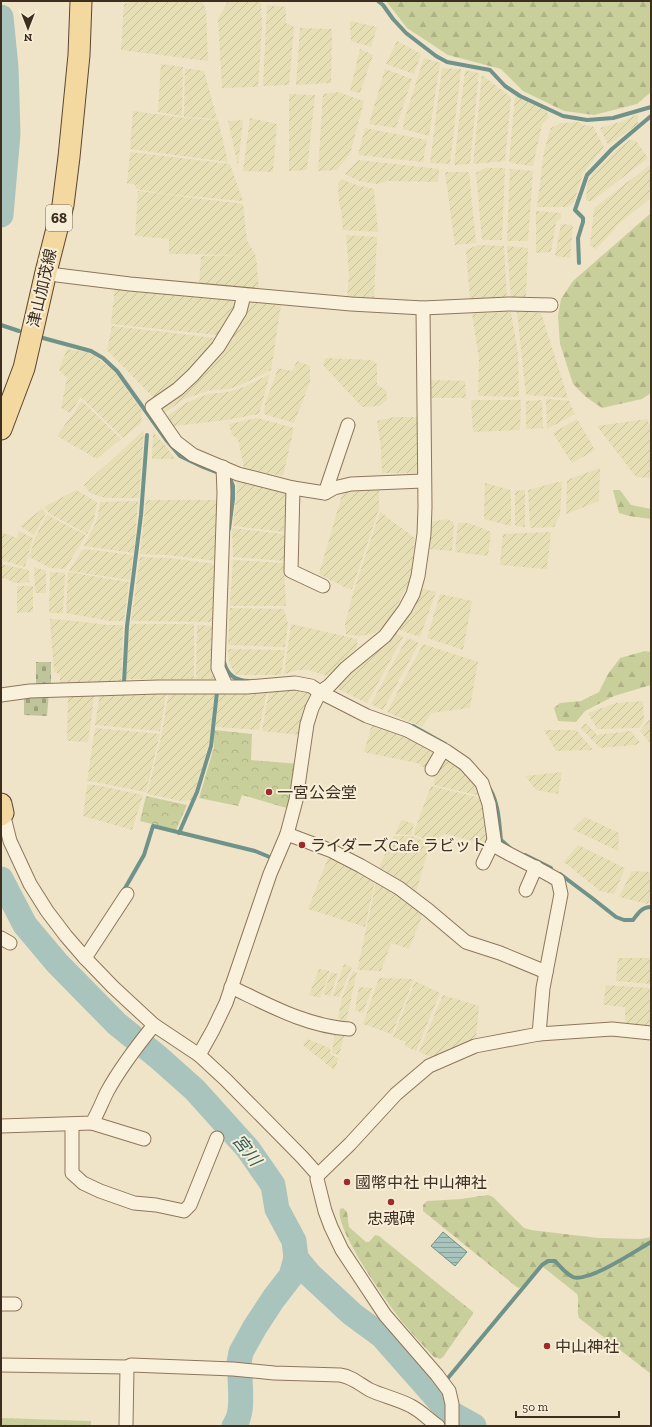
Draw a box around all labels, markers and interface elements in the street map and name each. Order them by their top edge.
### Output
north arrow [8,8,48,48]
text: N [23,31,32,44]
road number: 68 [46,205,72,231]
street label: 津山加茂線 [24,247,60,329]
place label: 一宮公会堂 [277,783,357,802]
marker: 一宮公会堂 [264,787,274,797]
place label: ライダーズCafe ラビット [310,836,487,855]
marker: ライダーズCafe ラビット [297,840,307,850]
water label: 宮川 [229,1130,267,1171]
place label: 國幣中社 中山神社 [355,1173,487,1192]
marker: 國幣中社 中山神社 [342,1177,352,1187]
marker: 忠魂碑 [386,1197,396,1207]
place label: 忠魂碑 [367,1209,415,1228]
place label: 中山神社 [555,1337,619,1356]
marker: 中山神社 [542,1341,552,1351]
scale bar [516,1393,619,1419]
text: 50 m [522,1400,549,1414]

